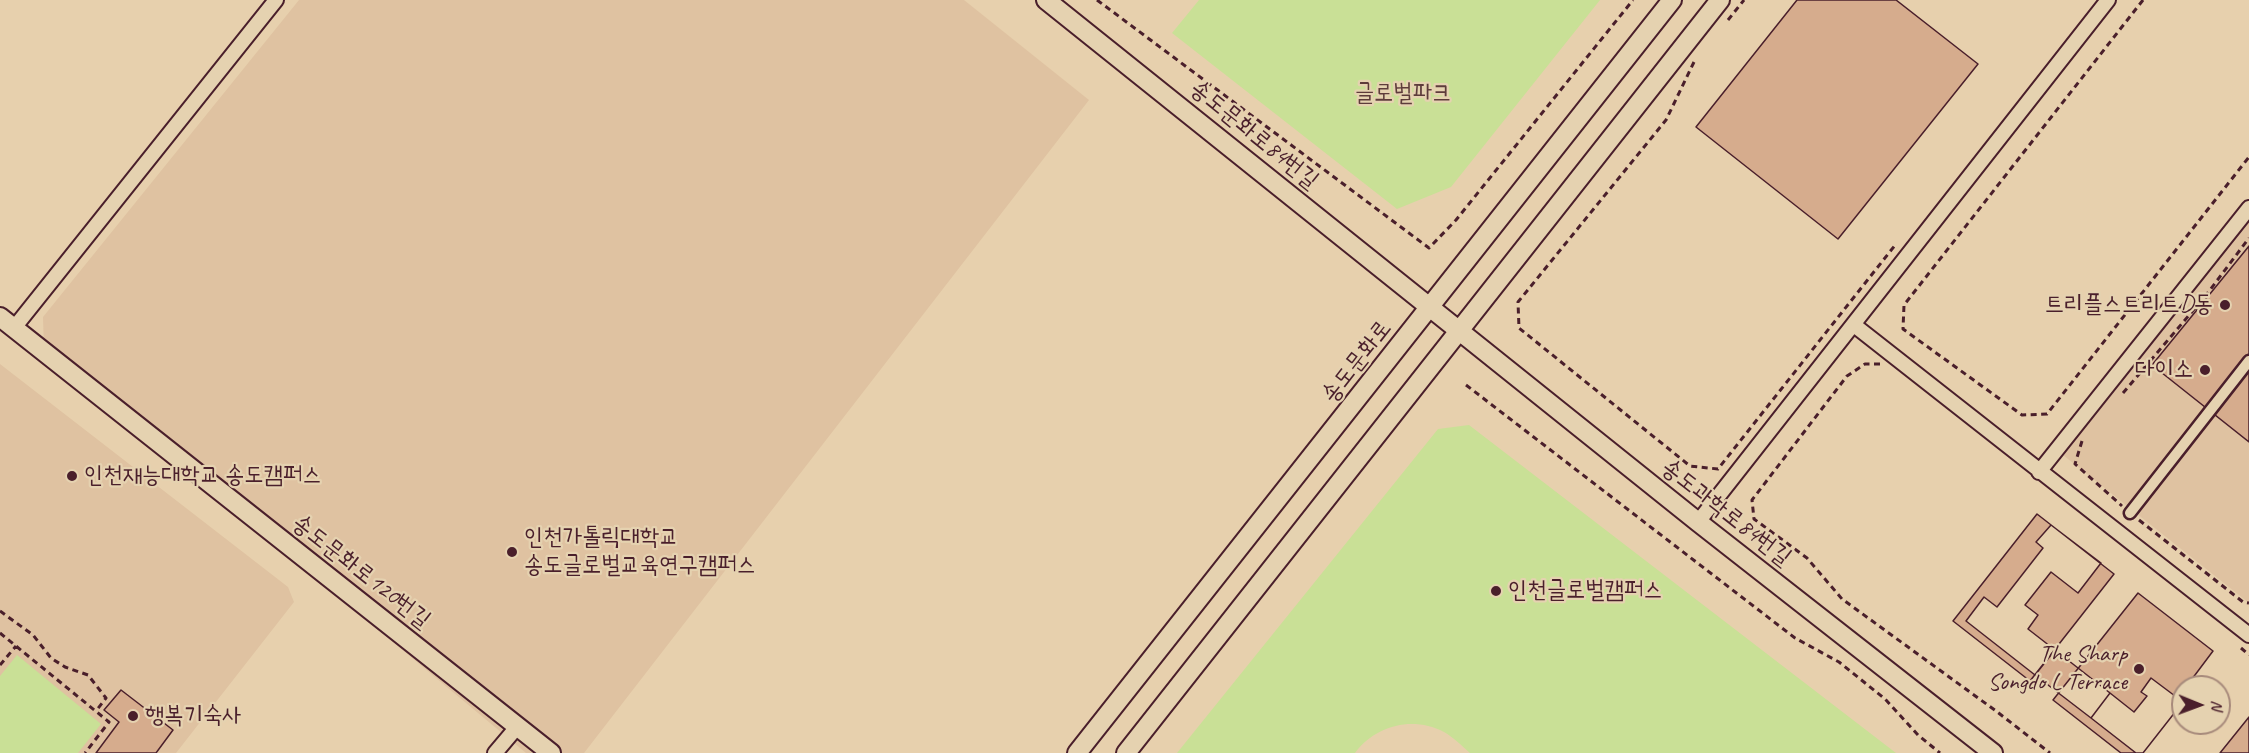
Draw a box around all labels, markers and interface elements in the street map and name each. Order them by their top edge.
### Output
street label: 송도문화로84번길 [1184,74,1324,196]
park label: 글로벌파크 [1355,80,1451,108]
place label: 트리플스트리트D동 [2045,291,2213,319]
marker: 트리플스트리트D동 [2218,298,2232,312]
street label: 송도문화로 [1316,315,1398,409]
place label: 다이소 [2135,356,2193,384]
marker: 다이소 [2198,363,2212,377]
street label: 송도과학로84번길 [1655,453,1797,573]
place label: 인천재능대학교 송도캠퍼스 [84,462,322,490]
marker: 인천재능대학교 송도캠퍼스 [65,469,79,483]
street label: 송도문화로120번길 [286,509,436,635]
place label: 인천가톨릭대학교 송도글로벌교육연구캠퍼스 [524,524,756,580]
marker: 인천가톨릭대학교 송도글로벌교육연구캠퍼스 [505,545,519,559]
place label: 인천글로벌캠퍼스 [1508,577,1663,605]
marker: 인천글로벌캠퍼스 [1489,584,1503,598]
place label: The Sharp Songdo L Terrace [1988,641,2127,697]
marker: The Sharp Songdo L Terrace [2132,662,2146,676]
north arrow [2171,675,2231,735]
text: N [2207,700,2227,710]
place label: 행복기숙사 [145,702,242,730]
marker: 행복기숙사 [126,709,140,723]

